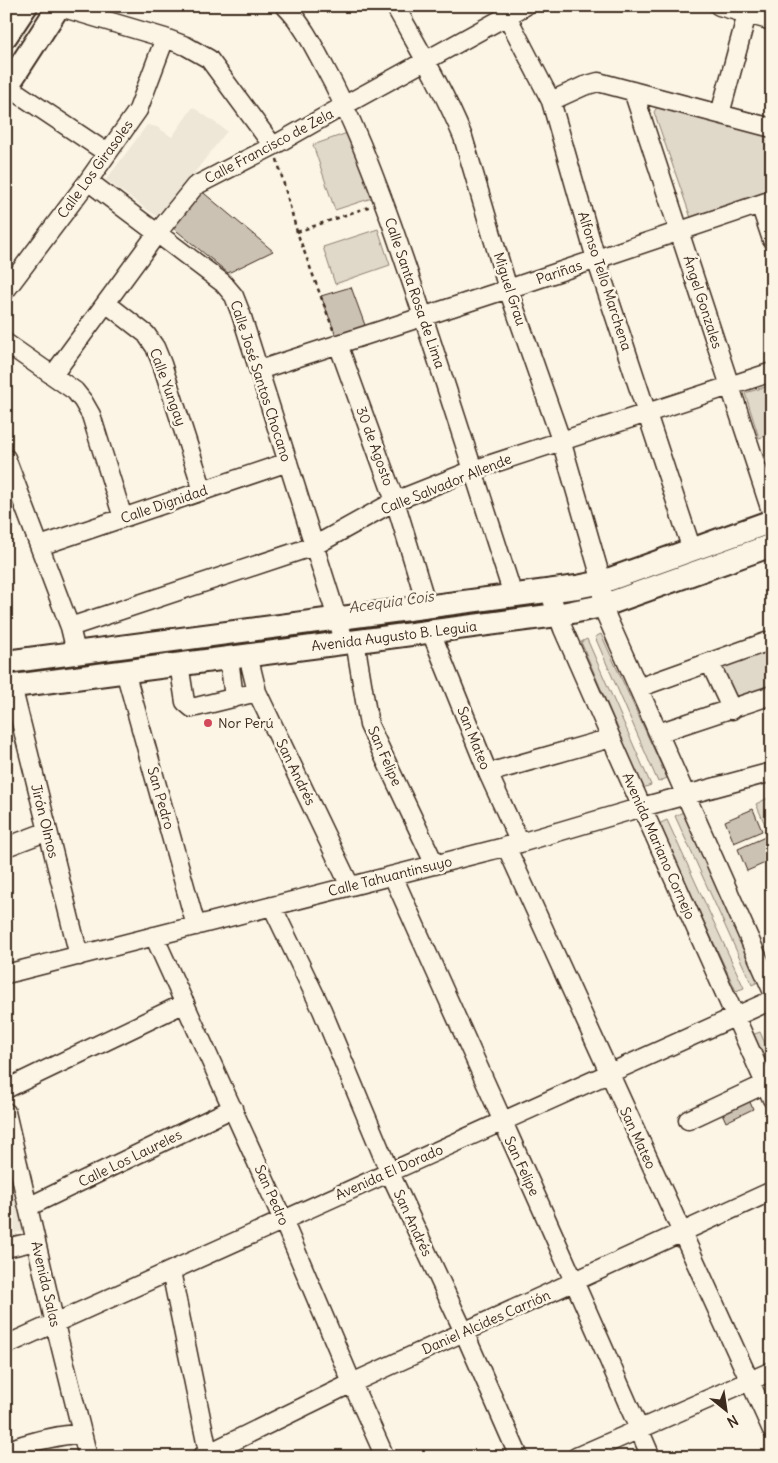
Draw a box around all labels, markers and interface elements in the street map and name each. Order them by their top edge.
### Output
street label: Calle Francisco de Zela [202,104,336,188]
street label: Calle Los Girasoles [53,116,137,222]
street label: Alfonso Tello Marchena [574,209,636,353]
street label: Calle Santa Rosa de Lima [381,215,449,371]
street label: Miguel Grau [490,250,530,328]
street label: Ángel Gonzales [680,253,726,351]
street label: Pariñas [534,256,584,288]
street label: Calle José Santos Chocano [226,298,296,464]
street label: Calle Yungay [146,346,190,428]
street label: 30 de Agosto [352,404,398,488]
street label: Calle Salvador Allende [378,450,514,518]
street label: Calle Dignidad [118,481,210,527]
water label: Acequia Cois [347,586,436,617]
street label: Avenida Augusto B. Leguia [310,617,478,655]
street label: San Mateo [453,704,495,772]
place label: Nor Perú [218,714,274,732]
marker: Nor Perú [202,717,214,729]
street label: San Felipe [364,723,406,789]
street label: San Andrés [272,736,320,808]
street label: San Pedro [143,765,179,832]
street label: Avenida Mariano Cornejo [618,770,700,922]
street label: Jirón Olmos [27,782,63,860]
street label: Calle Tahuantinsuyo [326,852,454,900]
street label: San Mateo [616,1104,660,1172]
street label: Calle Los Laureles [75,1125,185,1191]
street label: San Felipe [500,1133,544,1199]
street label: Avenida El Dorado [332,1140,446,1204]
street label: San Pedro [251,1162,293,1228]
street label: San Andrés [390,1187,436,1259]
street label: Avenida Salas [27,1239,65,1329]
street label: Daniel Alcides Carrión [419,1286,553,1358]
north arrow [700,1386,750,1436]
text: N [724,1411,741,1431]

